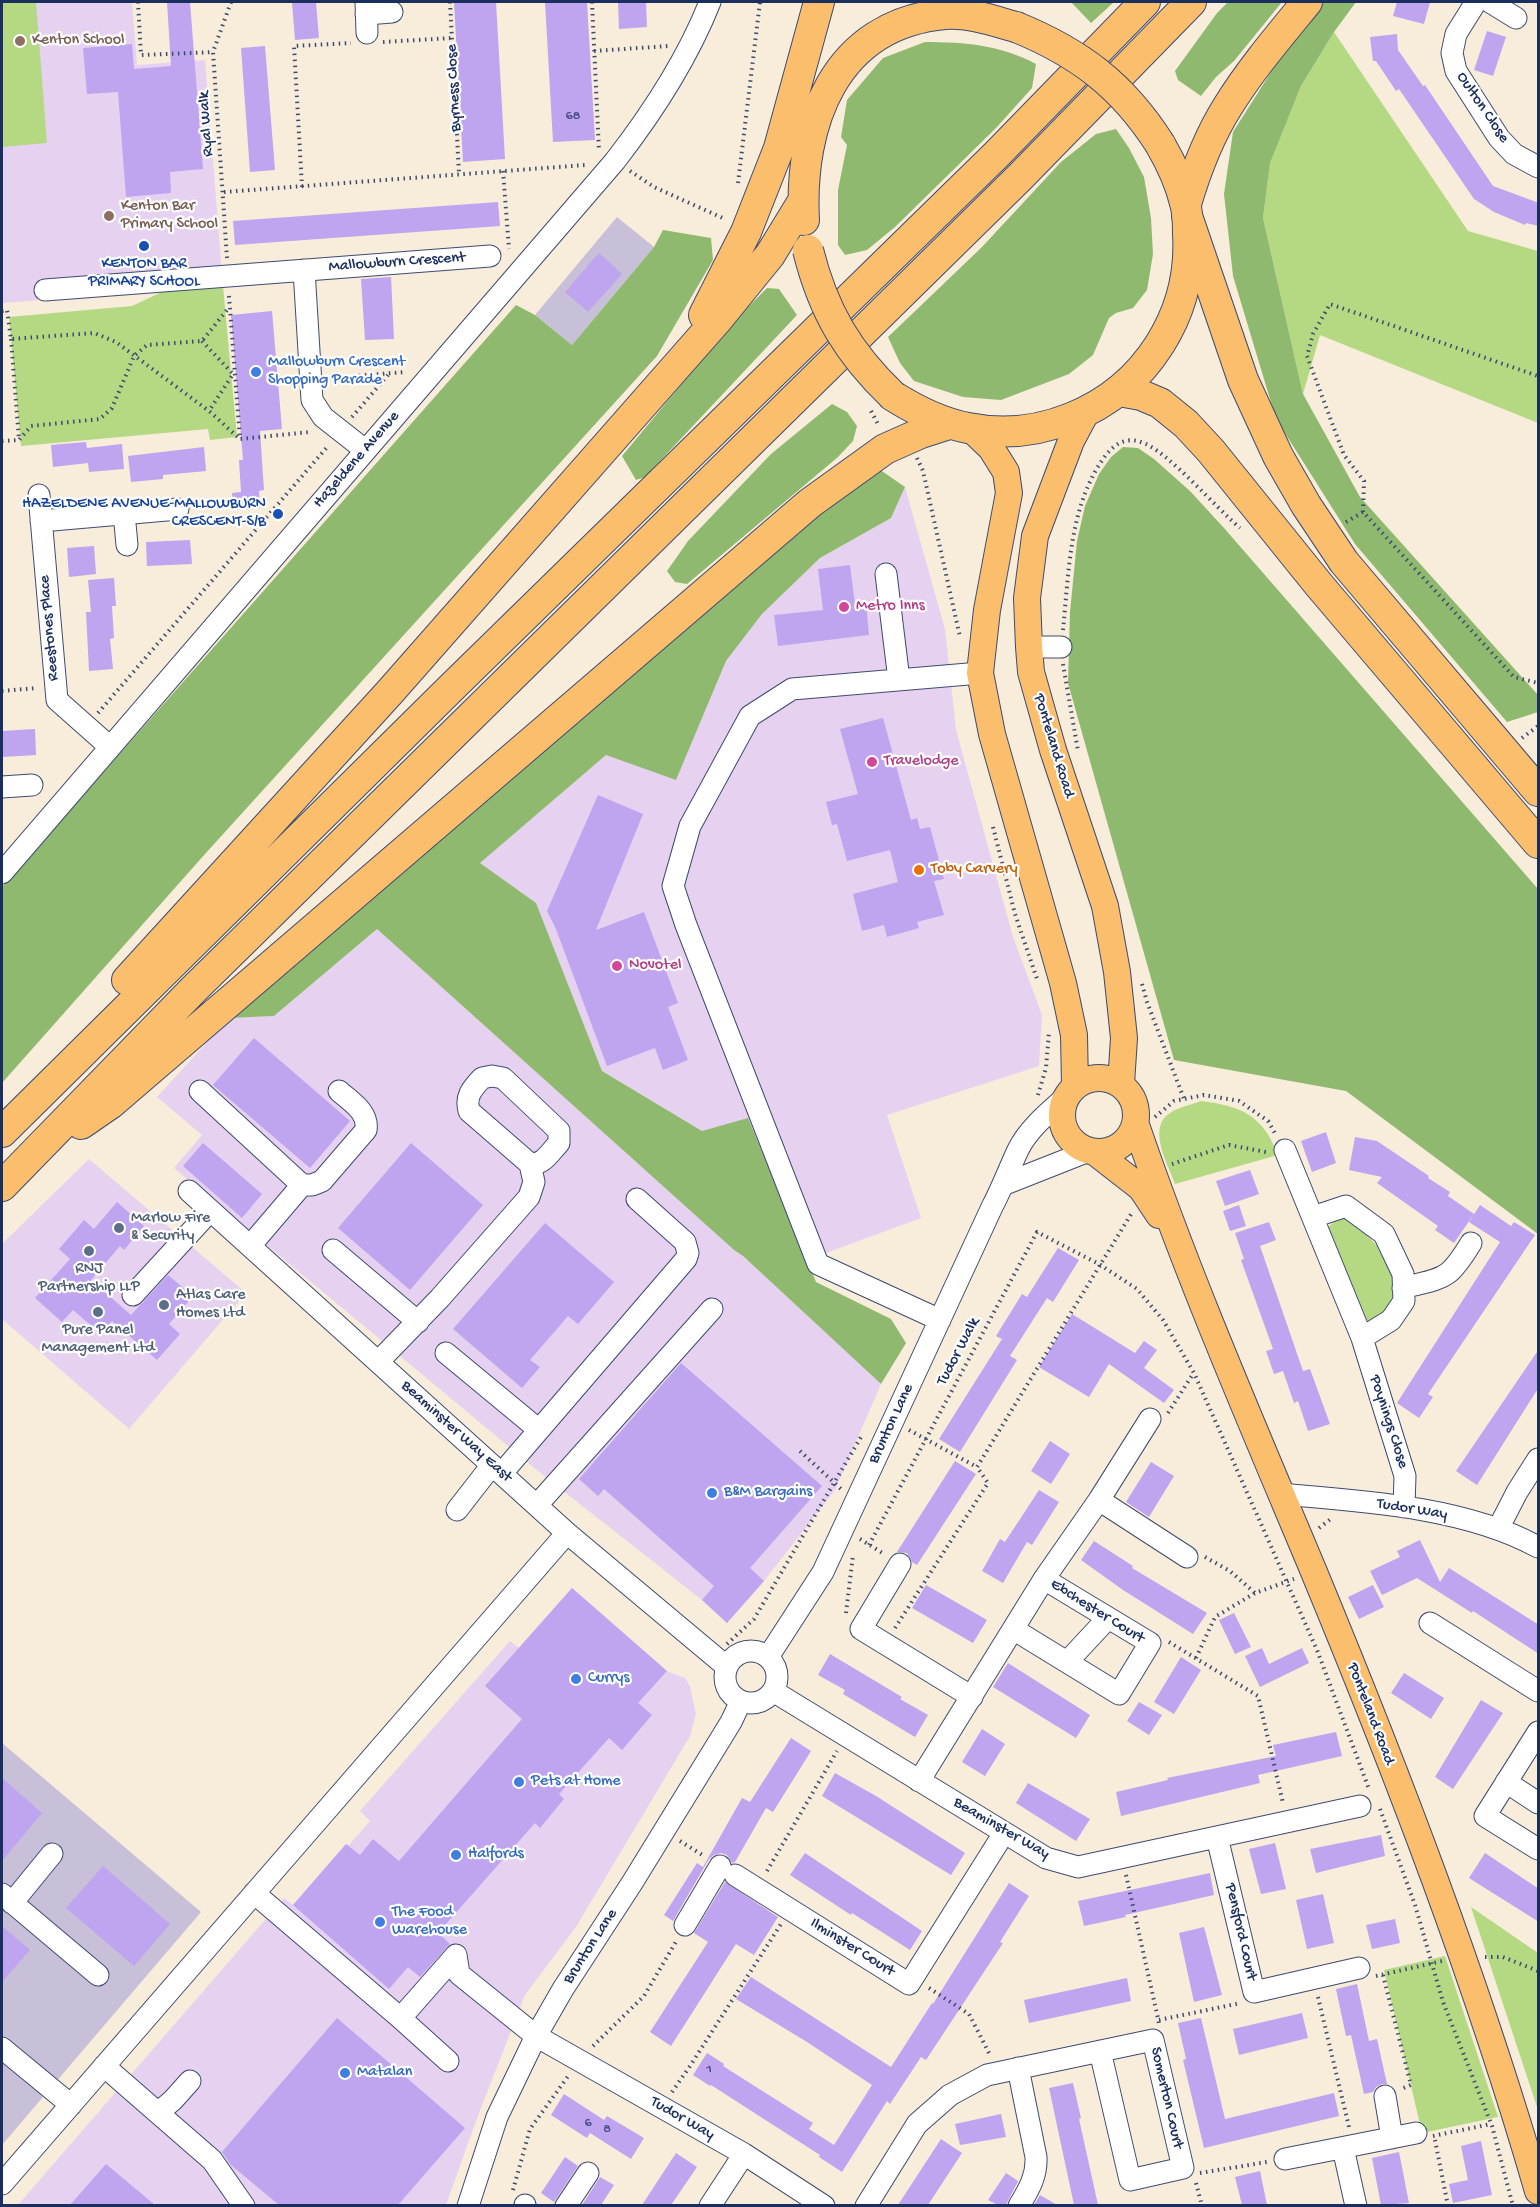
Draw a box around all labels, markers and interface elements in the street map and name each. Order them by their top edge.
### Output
place label: Kenton School [32,31,124,51]
marker: Kenton School [13,34,27,48]
street label: Byrness Close [443,44,467,132]
street label: Oulton Close [1451,69,1513,147]
street label: Ryal Walk [195,91,219,157]
house number: 68 [566,109,580,125]
place label: Kenton Bar Primary School [121,197,218,235]
marker: Kenton Bar Primary School [102,209,116,223]
marker: KENTON BAR PRIMARY SCHOOL [137,239,151,253]
street label: Mallowburn Crescent [328,249,466,277]
place label: KENTON BAR PRIMARY SCHOOL [88,255,200,293]
place label: Mallowburn Crescent Shopping Parade [268,353,405,391]
marker: Mallowburn Crescent Shopping Parade [249,365,263,379]
street label: Hazeldene Avenue [310,408,404,512]
place label: HAZELDENE AVENUE-MALLOWBURN CRESCENT-S/B [22,495,266,533]
marker: HAZELDENE AVENUE-MALLOWBURN CRESCENT-S/B [271,507,285,521]
street label: Reestones Place [36,574,64,682]
place label: Metro Inns [856,597,925,617]
marker: Metro Inns [837,600,851,614]
street label: Ponteland Road [1028,692,1078,800]
place label: Travelodge [884,752,959,772]
marker: Travelodge [865,755,879,769]
place label: Toby Carvery [931,860,1018,880]
marker: Toby Carvery [912,863,926,877]
place label: Novotel [629,956,681,976]
marker: Novotel [610,959,624,973]
place label: Marlow Fire & Security [131,1209,210,1247]
marker: Marlow Fire & Security [112,1221,126,1235]
marker: RNJ Partnership LLP [82,1244,96,1258]
place label: RNJ Partnership LLP [38,1260,140,1298]
place label: Atlas Care Homes Ltd [176,1286,246,1324]
marker: Atlas Care Homes Ltd [157,1298,171,1312]
marker: Pure Panel Management Ltd [91,1305,105,1319]
street label: Tudor Walk [933,1315,985,1389]
place label: Pure Panel Management Ltd [41,1321,155,1359]
street label: Poynings Close [1364,1373,1412,1471]
street label: Beaminster Way East [396,1377,516,1487]
street label: Brunton Lane [865,1381,919,1467]
place label: B&M Bargains [724,1483,812,1503]
marker: B&M Bargains [705,1486,719,1500]
street label: Tudor Way [1375,1495,1449,1525]
street label: Ebchester Court [1046,1575,1148,1649]
street label: Ponteland Road [1342,1660,1398,1768]
place label: Currys [588,1669,629,1689]
marker: Currys [569,1672,583,1686]
place label: Pets at Home [531,1772,621,1792]
marker: Pets at Home [512,1775,526,1789]
street label: Beaminster Way [949,1794,1053,1864]
place label: Halfords [468,1845,524,1865]
marker: Halfords [449,1848,463,1862]
street label: Pensford Court [1219,1881,1261,1983]
place label: The Food Warehouse [392,1903,467,1941]
street label: Brunton Lane [560,1906,622,1988]
street label: Ilminster Court [806,1914,898,1982]
marker: The Food Warehouse [373,1915,387,1929]
street label: Somerton Court [1145,2045,1187,2151]
house number: 1 [706,2062,712,2078]
place label: Matalan [357,2063,412,2083]
marker: Matalan [338,2066,352,2080]
street label: Tudor Way [646,2093,718,2145]
house number: 6 [584,2116,592,2132]
house number: 8 [603,2122,611,2138]

